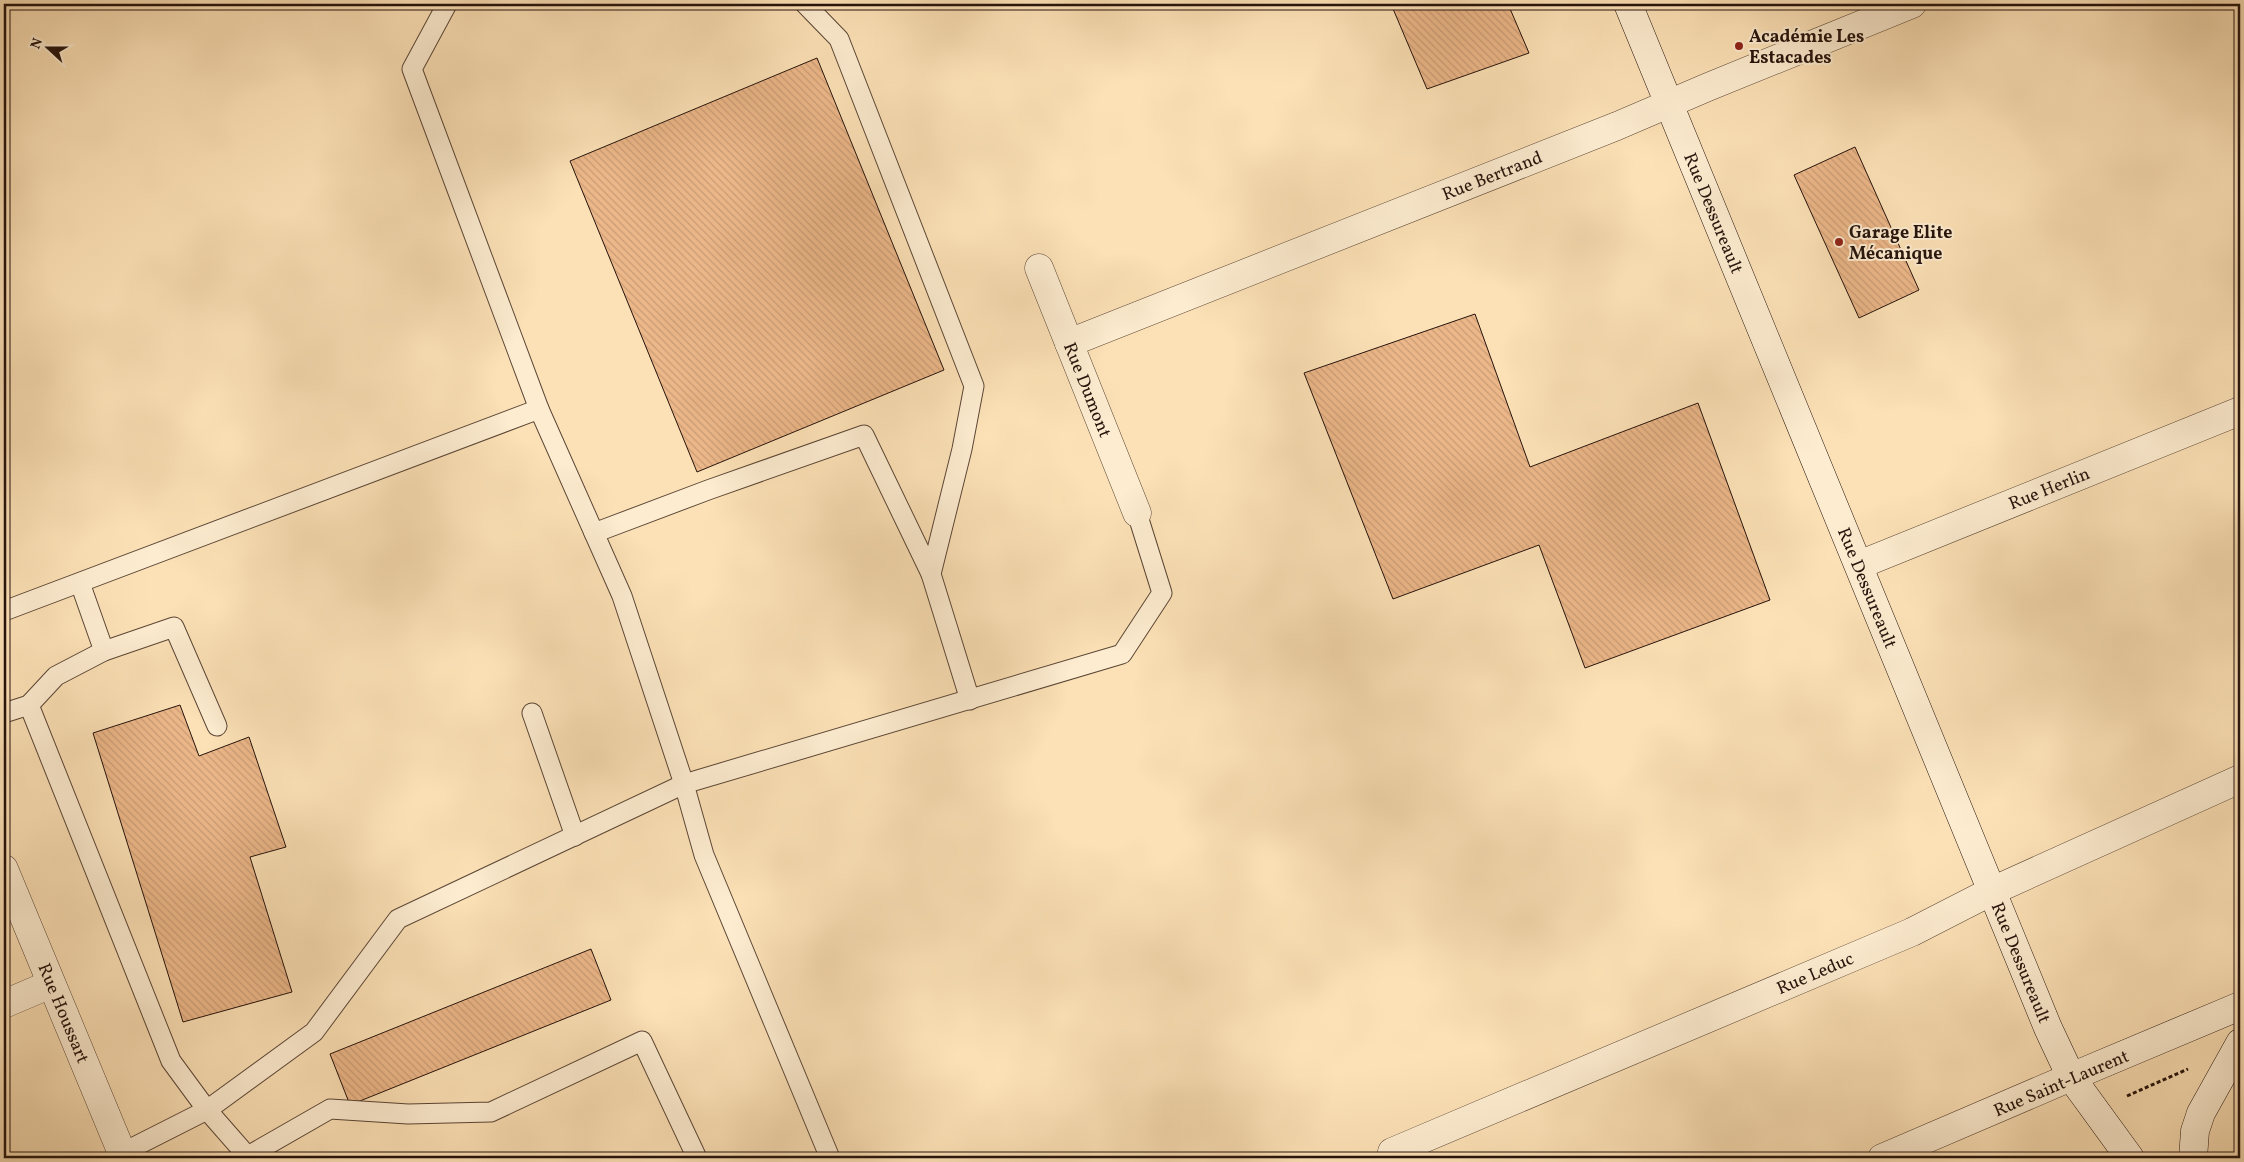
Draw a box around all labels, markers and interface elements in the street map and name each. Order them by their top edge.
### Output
north arrow [22,22,72,72]
place label: Académie Les Estacades [1749,25,1864,71]
text: N [27,36,48,52]
marker: Académie Les Estacades [1733,40,1745,52]
street label: Rue Bertrand [1439,146,1546,208]
street label: Rue Dessureault [1676,149,1748,278]
place label: Garage Elite Mécanique [1849,221,1952,267]
marker: Garage Elite Mécanique [1833,236,1845,248]
street label: Rue Dumont [1056,339,1117,441]
street label: Rue Herlin [2005,462,2094,517]
street label: Rue Dessureault [1830,524,1902,653]
street label: Rue Dessureault [1984,899,2056,1027]
street label: Rue Leduc [1773,947,1858,1002]
street label: Rue Houssart [31,960,94,1067]
street label: Rue Saint-Laurent [1990,1045,2133,1124]

